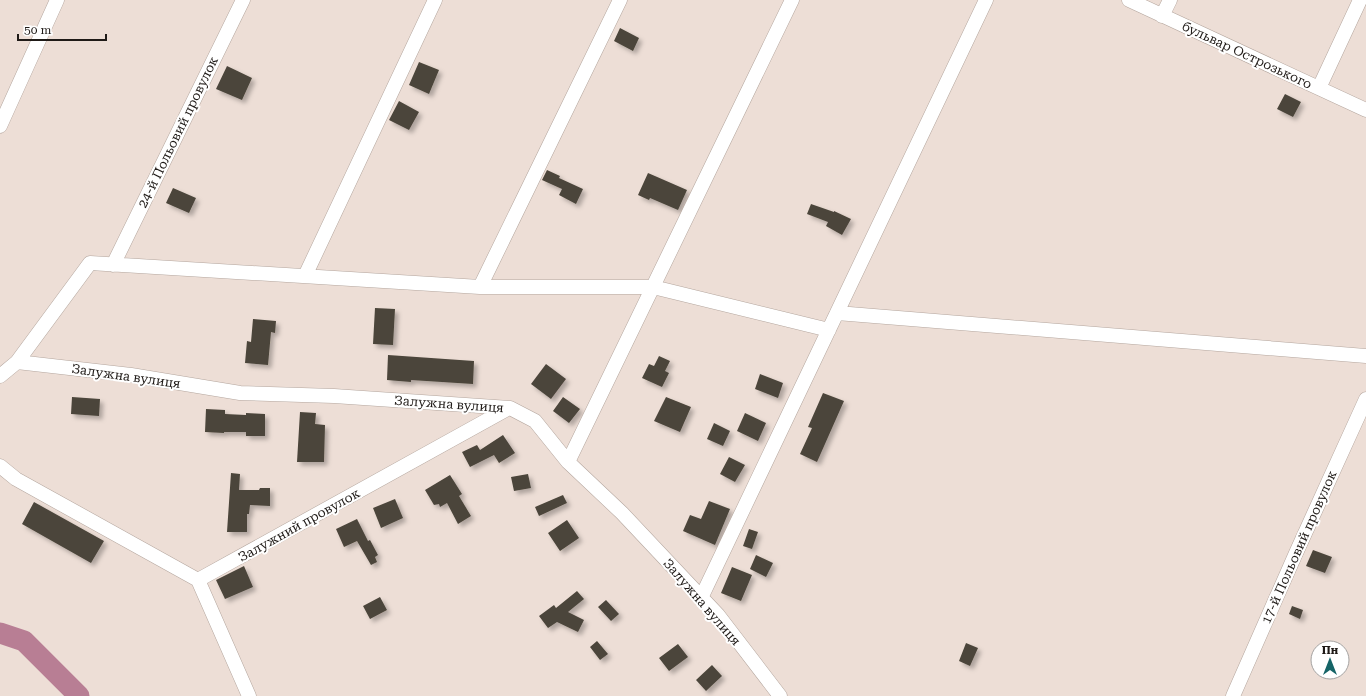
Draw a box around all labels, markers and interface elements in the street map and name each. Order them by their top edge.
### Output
scale bar [18,16,106,42]
street label: бульвар Острозького [1180,18,1314,92]
text: 50 m [24,23,51,37]
street label: 24-й Польовий провулок [135,54,221,210]
street label: Залужна вулиця [71,361,181,391]
street label: Залужна вулиця [394,393,504,415]
street label: 17-й Польовий провулок [1258,468,1340,626]
street label: Залужний провулок [236,485,362,565]
street label: Залужна вулиця [660,556,744,648]
north arrow [1310,640,1350,680]
text: Пн [1322,644,1339,657]

